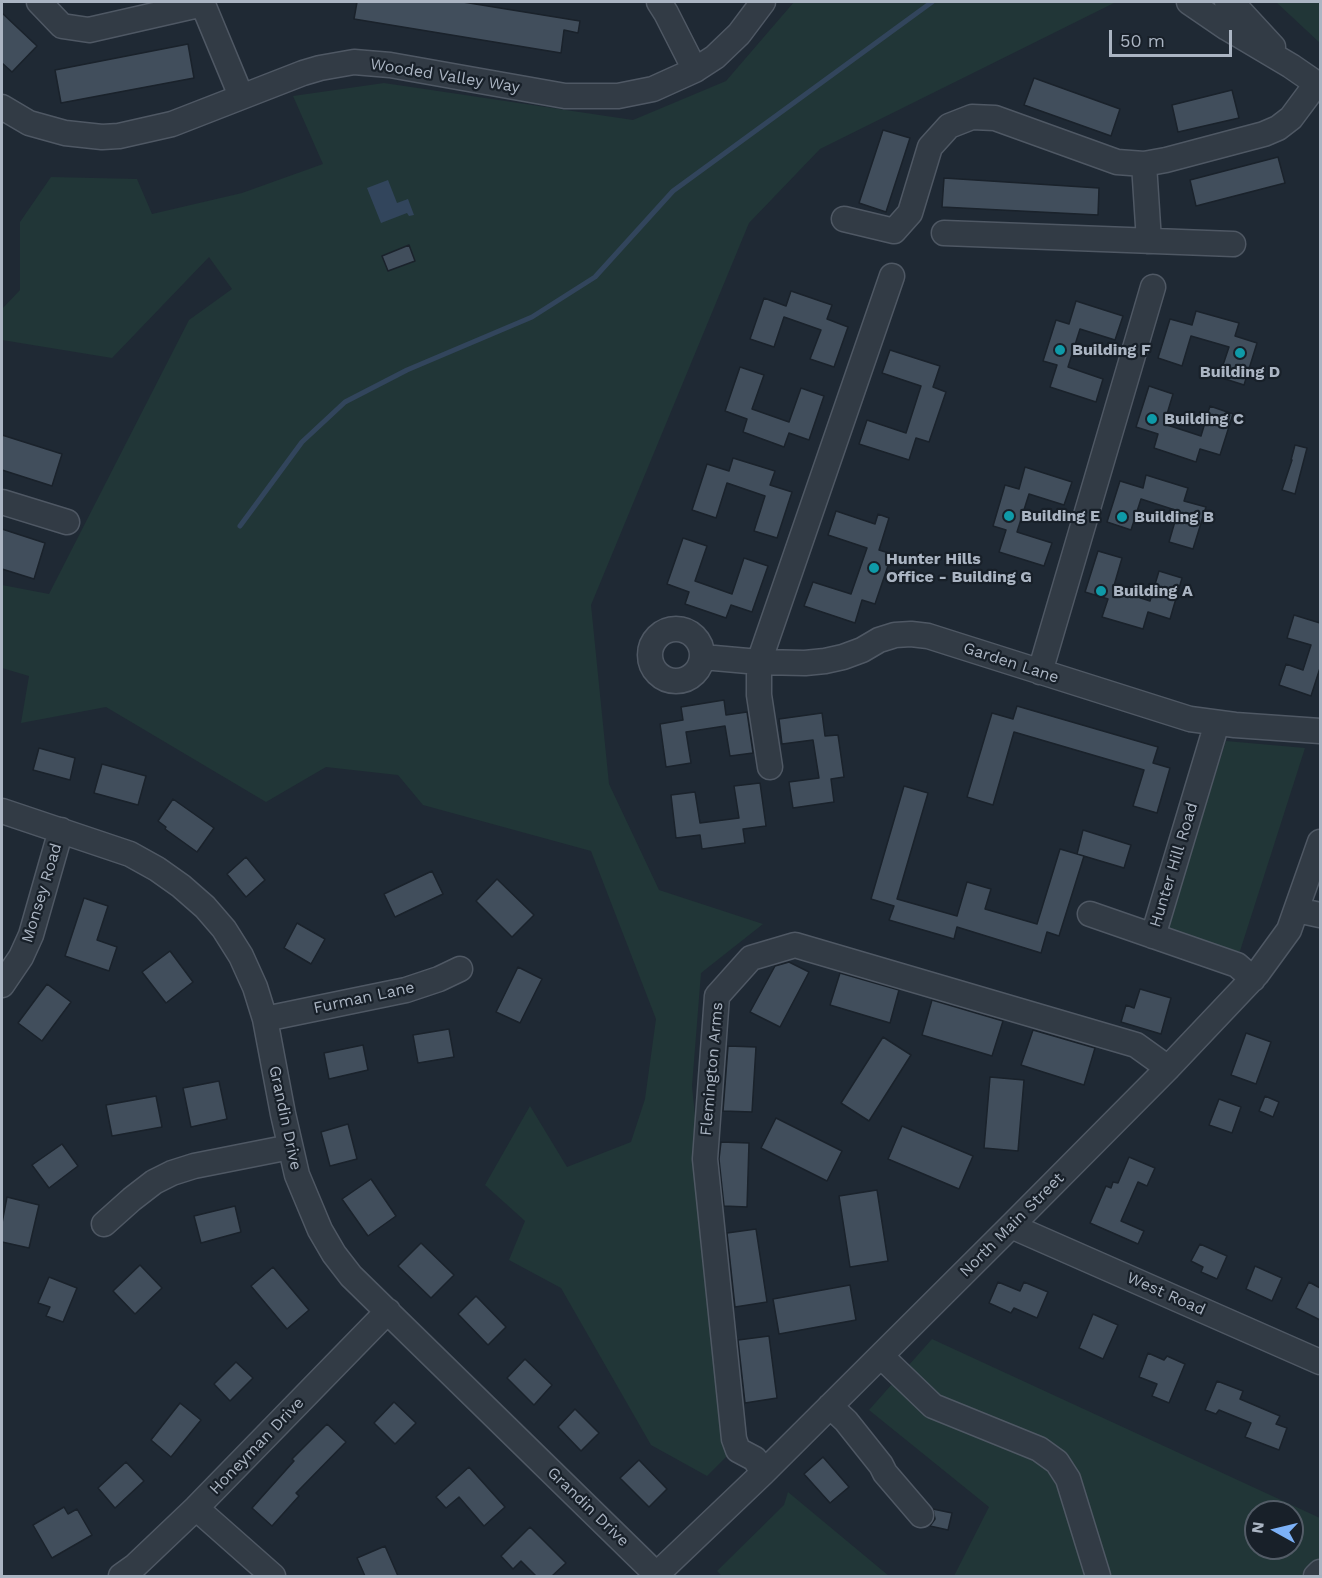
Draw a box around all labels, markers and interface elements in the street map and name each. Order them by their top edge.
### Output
scale bar [1112,18,1235,56]
text: 50 m [1120,30,1165,51]
street label: Wooded Valley Way [369,55,521,97]
place label: Building F [1072,340,1151,360]
marker: Building F [1053,343,1067,357]
marker: Building D [1233,346,1247,360]
place label: Building D [1200,362,1280,382]
place label: Building C [1164,409,1244,429]
marker: Building C [1145,412,1159,426]
place label: Building E [1021,506,1100,526]
place label: Building B [1134,507,1214,527]
marker: Building E [1002,509,1016,523]
marker: Building B [1115,510,1129,524]
place label: Hunter Hills Office - Building G [886,549,1032,587]
marker: Hunter Hills Office - Building G [867,561,881,575]
place label: Building A [1113,581,1193,601]
marker: Building A [1094,584,1108,598]
street label: Garden Lane [961,639,1061,687]
street label: Hunter Hill Road [1146,800,1202,930]
street label: Monsey Road [18,841,66,945]
street label: Furman Lane [312,978,416,1018]
street label: Flemington Arms [697,1001,727,1137]
street label: Grandin Drive [265,1064,305,1172]
street label: North Main Street [956,1169,1068,1281]
street label: West Road [1124,1268,1208,1320]
street label: Honeyman Drive [206,1393,308,1499]
street label: Grandin Drive [543,1463,633,1551]
north arrow [1244,1500,1304,1560]
text: N [1247,1521,1268,1535]

